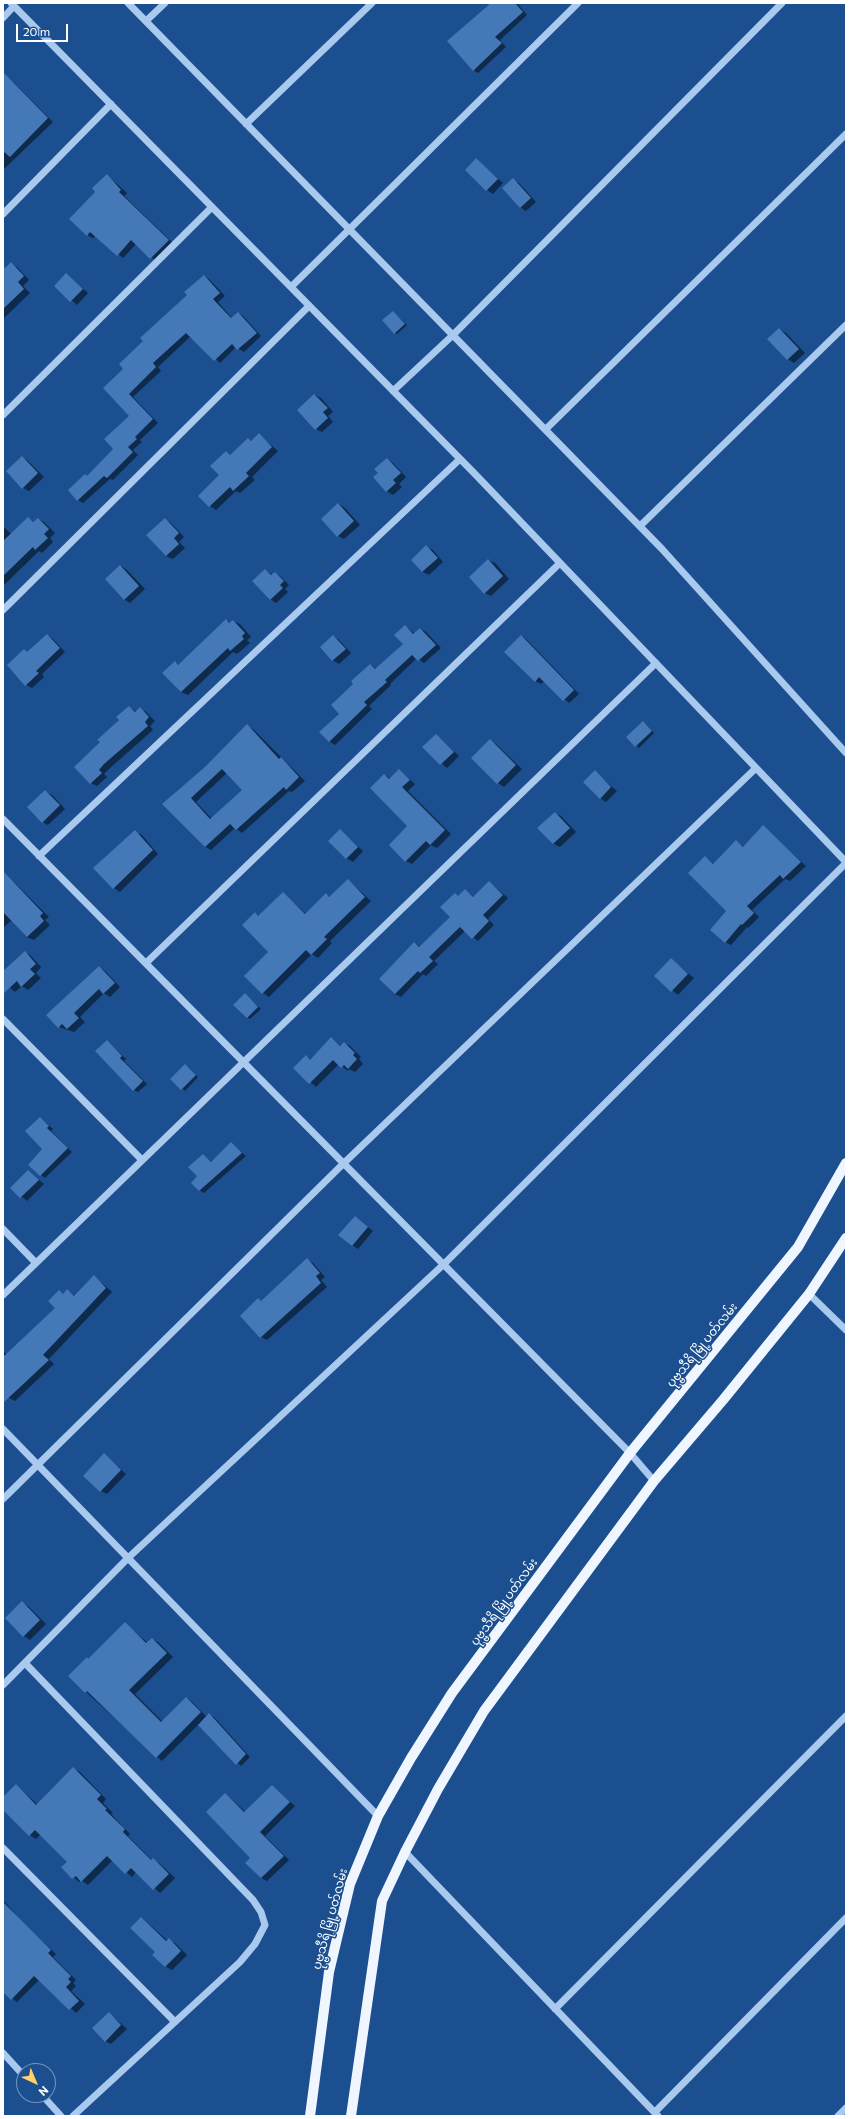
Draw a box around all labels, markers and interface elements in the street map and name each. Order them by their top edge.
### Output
scale bar [18,16,70,42]
text: 20 m [23,24,50,38]
street label: ပုဗ္ဗသီရိ မြို့ပတ်လမ်း [664,1300,740,1390]
street label: ပုဗ္ဗသီရိ မြို့ပတ်လမ်း [468,1556,540,1648]
street label: ပုဗ္ဗသီရိ မြို့ပတ်လမ်း [310,1867,350,1971]
north arrow [16,2063,56,2103]
text: N [37,2084,51,2099]

